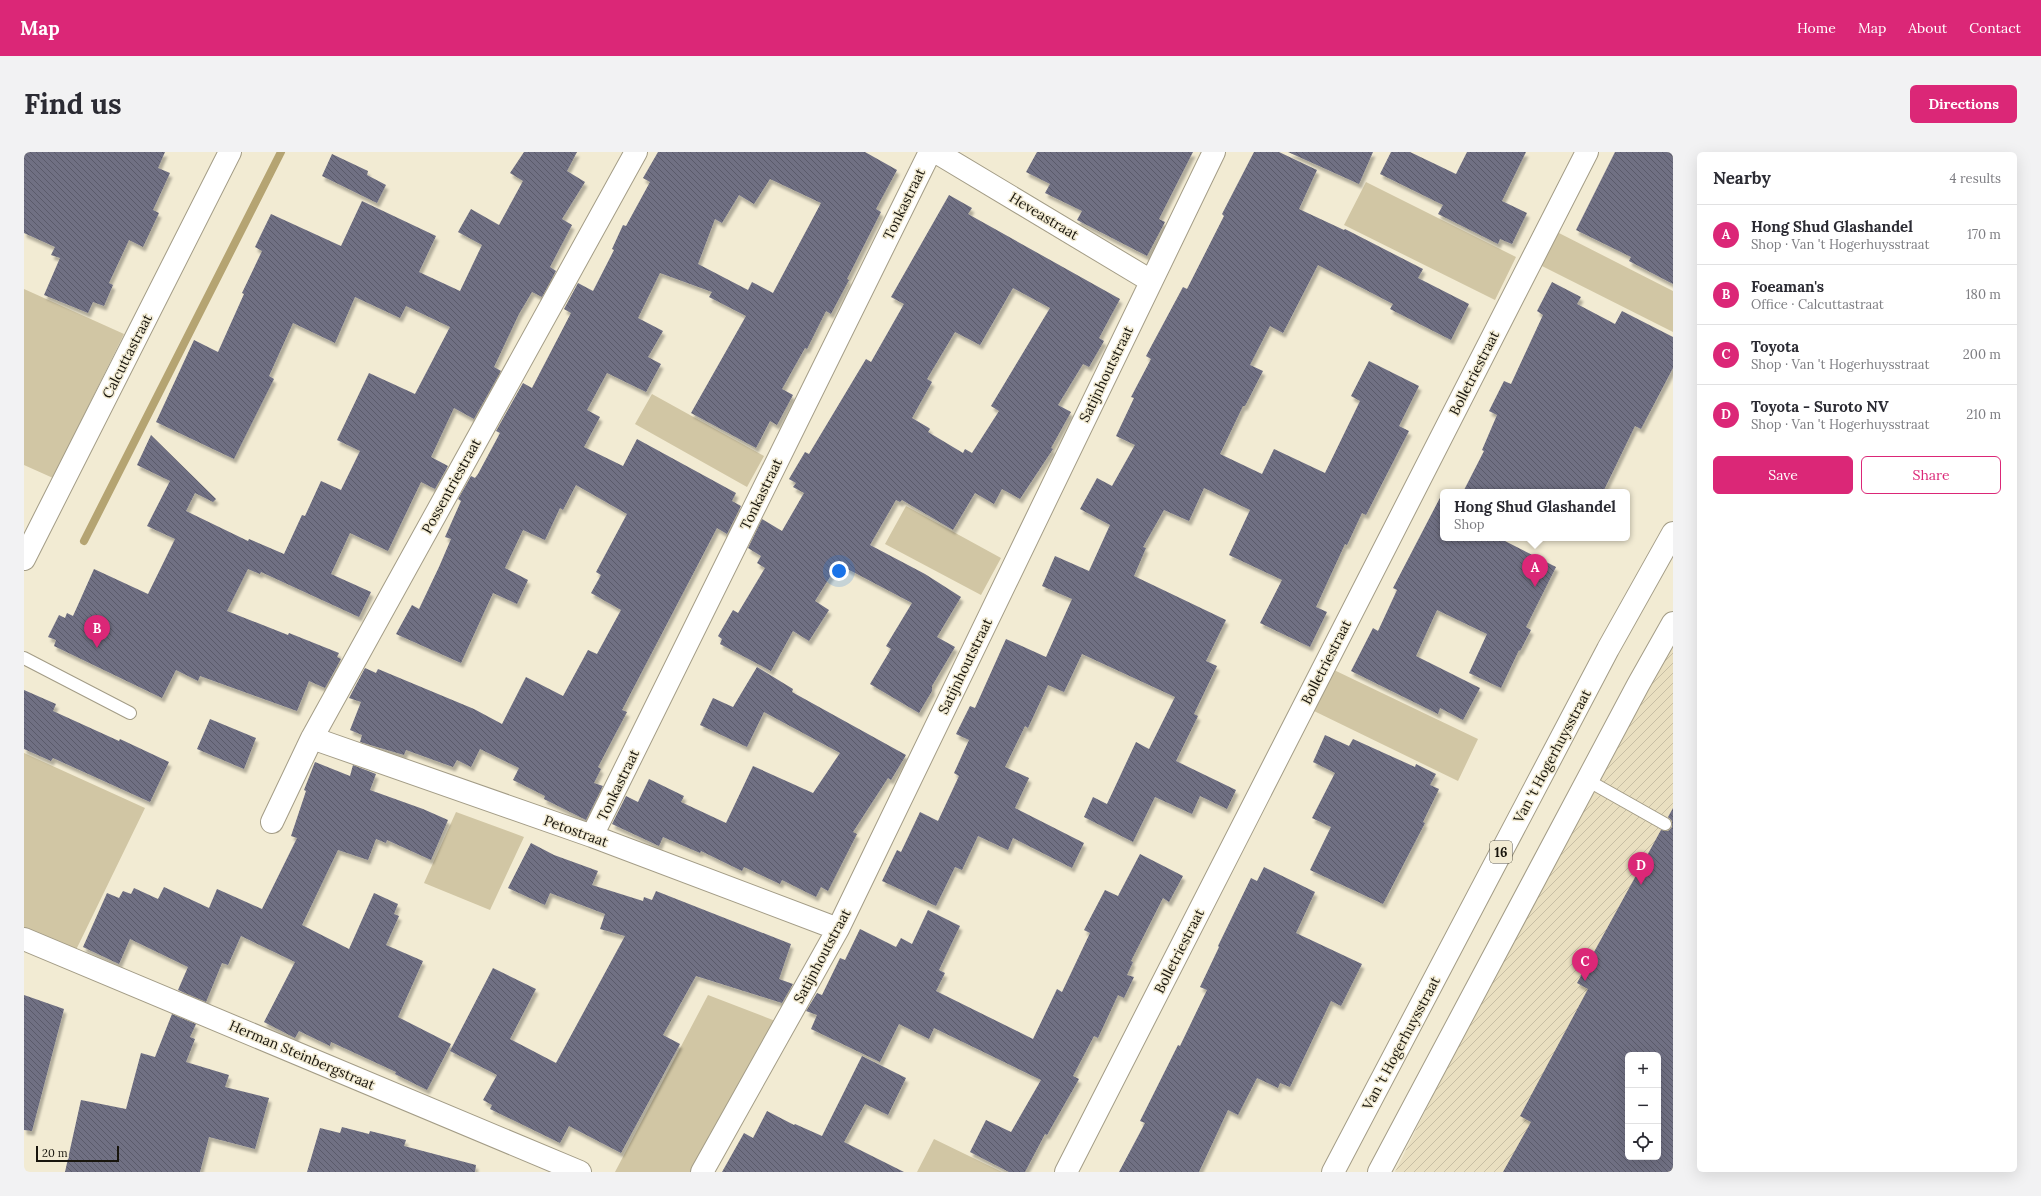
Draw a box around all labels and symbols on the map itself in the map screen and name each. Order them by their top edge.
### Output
street label: Tonkastraat [879,165,929,243]
street label: Heveastraat [1006,188,1082,244]
street label: Calcuttastraat [98,310,156,401]
street label: Satijnhoutstraat [1075,323,1137,425]
street label: Bolletriestraat [1445,327,1503,418]
street label: Possentriestraat [417,435,485,537]
street label: Tonkastraat [736,455,786,533]
pin: A [1522,554,1548,587]
your location [829,561,849,581]
pin: B [84,615,110,648]
street label: Satijnhoutstraat [934,615,996,717]
street label: Bolletriestraat [1297,616,1355,707]
street label: Van 't Hogerhuysstraat [1509,686,1595,827]
street label: Tonkastraat [593,746,643,824]
street label: Petostraat [541,811,611,851]
road number: 16 [1490,841,1512,863]
pin: D [1628,852,1654,885]
street label: Satijnhoutstraat [790,905,855,1006]
street label: Bolletriestraat [1150,905,1208,996]
pin: C [1572,948,1598,981]
street label: Van 't Hogerhuysstraat [1358,973,1444,1114]
street label: Herman Steinbergstraat [226,1016,378,1094]
scale bar [36,1144,119,1163]

